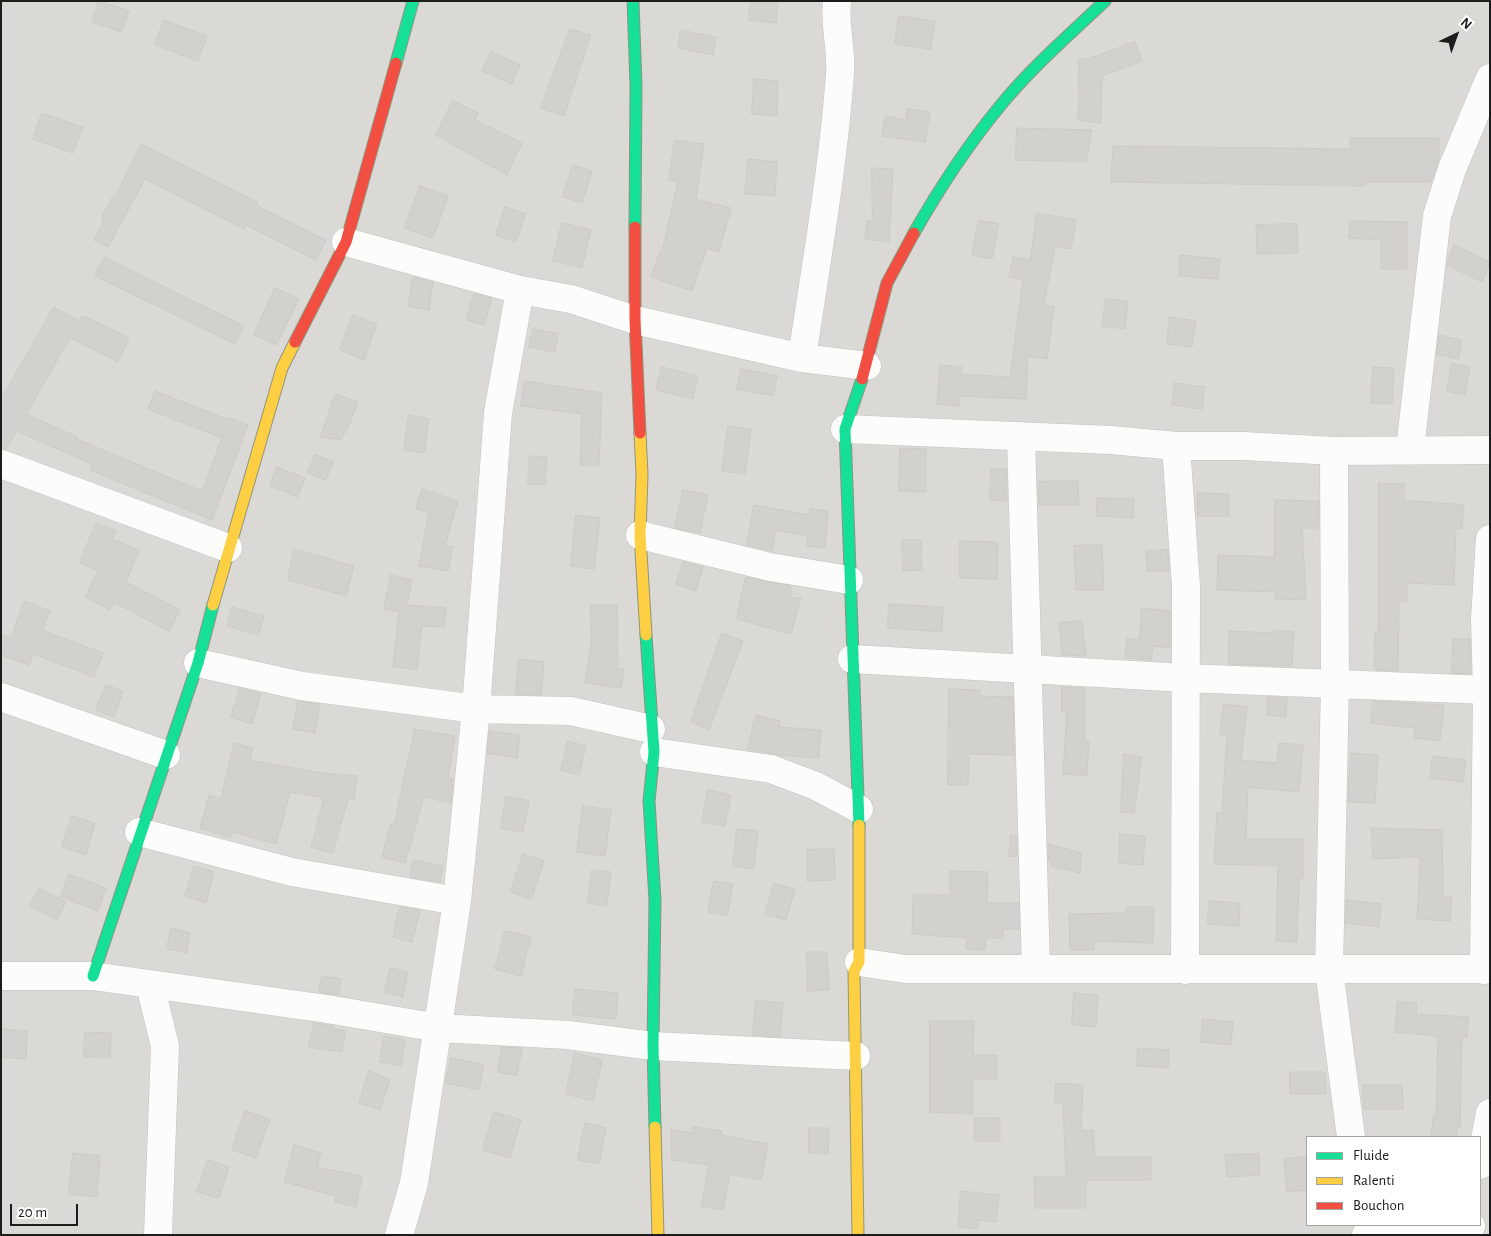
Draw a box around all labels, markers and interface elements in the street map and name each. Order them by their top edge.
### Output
north arrow [1431,10,1481,60]
text: N [1458,15,1474,32]
legend [1306,1136,1481,1226]
text: Fluide [1353,1148,1389,1163]
text: Ralenti [1353,1173,1395,1188]
scale bar [12,1194,80,1226]
text: Bouchon [1353,1198,1404,1213]
text: 20 m [18,1205,47,1220]

